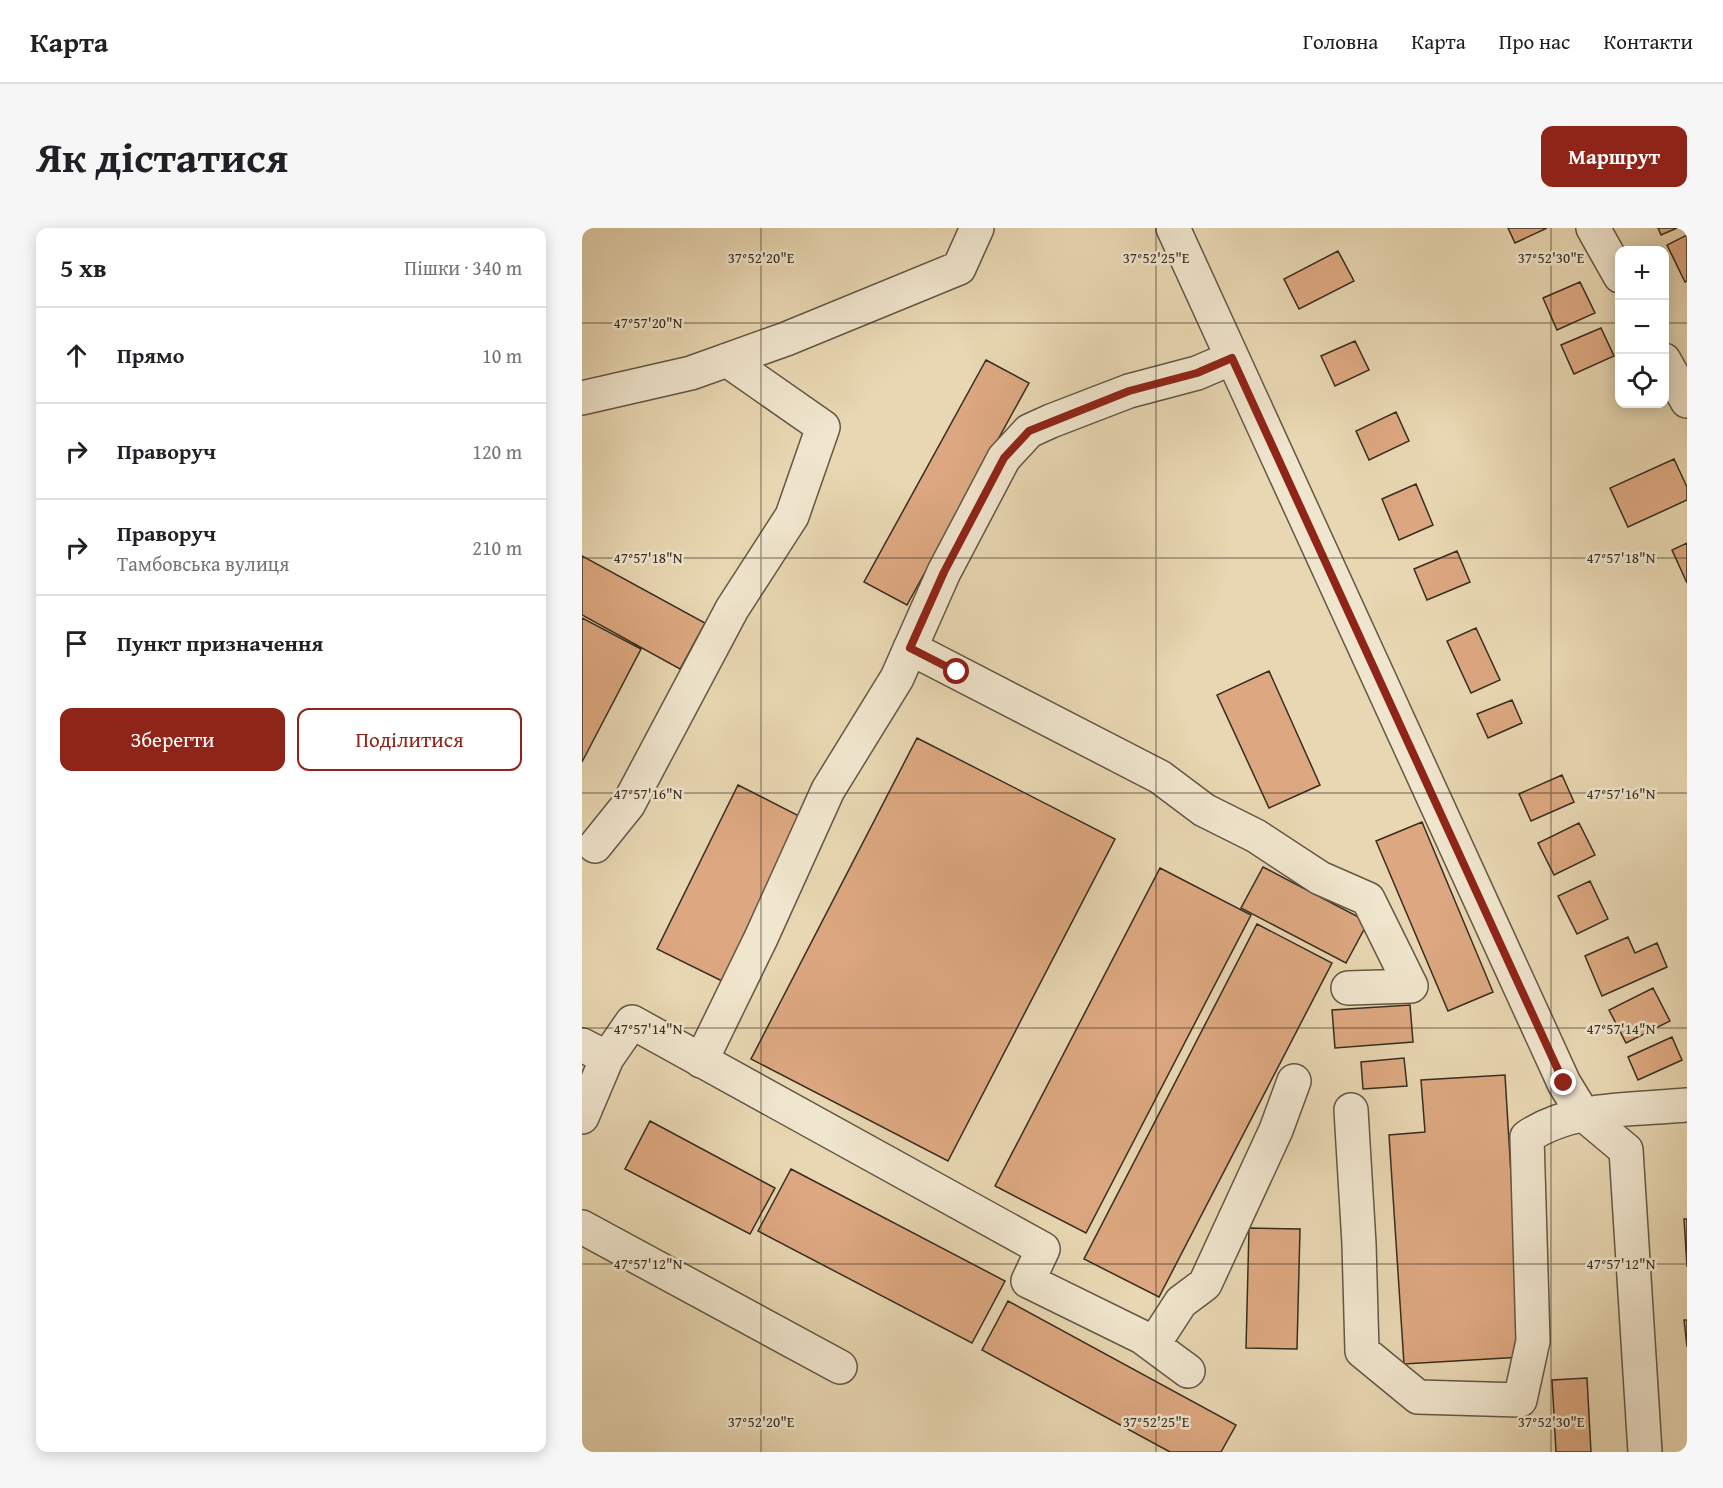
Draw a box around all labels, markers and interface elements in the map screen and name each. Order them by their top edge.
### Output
text: Карта [30,21,108,62]
text: Головна [1303,26,1378,57]
text: Карта [1411,26,1466,57]
text: Про нас [1499,26,1570,57]
text: Контакти [1603,26,1693,57]
text: Як дістатися [36,126,288,187]
button: Маршрут [1541,126,1687,187]
map controls [1615,246,1669,408]
button: + [1615,246,1669,300]
text: 37°52'20"E [728,247,795,268]
text: 37°52'25"E [1123,247,1190,268]
text: 37°52'30"E [1518,247,1585,268]
text: 5 хв [60,248,107,287]
text: Пішки · 340 m [404,253,522,282]
button: − [1615,300,1669,354]
text: 47°57'20"N [614,312,683,333]
icon: ahead [60,339,93,372]
text: Прямо [117,339,184,371]
text: 10 m [482,341,522,370]
button: locate [1615,354,1669,408]
icon: right [60,435,93,468]
text: Праворуч [117,435,216,467]
text: 120 m [472,437,522,466]
text: Праворуч [117,517,216,549]
icon: right [60,531,93,564]
text: 210 m [472,533,522,562]
text: 47°57'18"N [614,547,683,568]
text: 47°57'18"N [1587,547,1656,568]
text: Тамбовська вулиця [117,549,289,578]
icon: arrive [60,627,93,660]
text: Пункт призначення [117,627,323,659]
route start [943,658,969,684]
button: Зберегти [60,708,285,771]
button: Поділитися [297,708,522,771]
text: 47°57'16"N [614,783,683,804]
text: 47°57'16"N [1587,783,1656,804]
text: 47°57'14"N [614,1018,683,1039]
text: 47°57'14"N [1587,1018,1656,1039]
route end [1550,1069,1576,1095]
text: 47°57'12"N [614,1253,683,1274]
text: 47°57'12"N [1587,1253,1656,1274]
text: 37°52'20"E [728,1411,795,1432]
text: 37°52'25"E [1123,1411,1190,1432]
text: 37°52'30"E [1518,1411,1585,1432]

